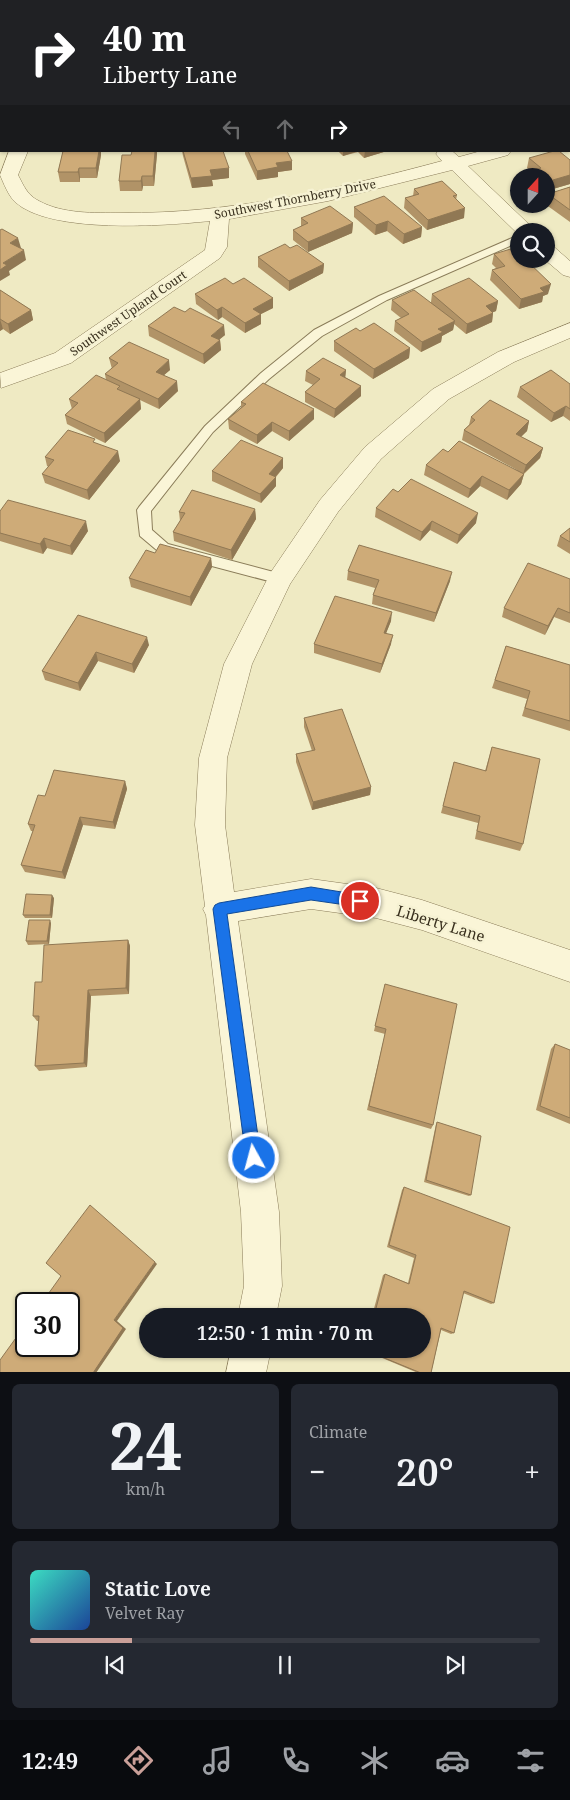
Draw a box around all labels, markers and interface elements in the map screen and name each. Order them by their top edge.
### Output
text: 40 m [103,14,186,61]
icon: right [20,20,85,85]
text: Liberty Lane [103,59,237,89]
icon: left [218,115,246,143]
icon: ahead [271,115,299,143]
icon: right [324,115,352,143]
north arrow [510,168,555,212]
map controls [510,168,555,268]
street label: Southwest Thornberry Drive [213,175,377,223]
button: search [510,223,555,268]
street label: Southwest Upland Court [66,266,190,360]
pin [339,880,381,922]
icon: arrive [346,887,374,915]
street label: Liberty Lane [394,900,488,946]
position arrow [227,1131,279,1183]
speed limit sign: 30 [15,1292,80,1357]
text: 12:50 · 1 min · 70 m [197,1320,373,1346]
text: 24 [109,1401,182,1489]
text: Climate [309,1421,367,1443]
text: 20° [396,1445,454,1497]
text: − [309,1452,325,1490]
text: + [524,1452,540,1490]
text: km/h [126,1478,165,1500]
text: Static Love [105,1576,211,1602]
text: Velvet Ray [105,1602,184,1624]
icon: previous [101,1651,129,1679]
icon: pause [271,1651,299,1679]
icon: next [441,1651,469,1679]
icon: directions [121,1743,156,1778]
icon: music [200,1743,235,1778]
icon: phone [278,1743,313,1778]
icon: climate [357,1743,392,1778]
icon: car [435,1743,470,1778]
icon: filters [513,1743,548,1778]
text: 12:49 [22,1745,78,1775]

